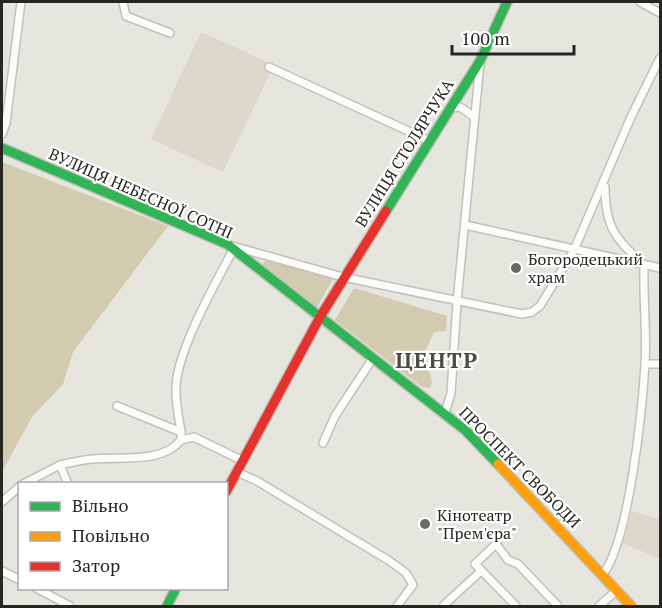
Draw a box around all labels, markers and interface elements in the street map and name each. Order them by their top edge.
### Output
scale bar [452,18,574,56]
text: 100 m [461,26,510,50]
street label: ВУЛИЦЯ СТОЛЯРЧУКА [349,75,459,231]
street label: ВУЛИЦЯ НЕБЕСНОЇ СОТНІ [45,142,237,244]
place label: Богородецький храм [528,248,643,288]
marker: Богородецький храм [509,261,523,275]
district label: ЦЕНТР [395,345,479,374]
street label: ПРОСПЕКТ СВОБОДИ [454,401,586,533]
legend [18,482,228,590]
text: Вільно [72,493,128,517]
place label: Кінотеатр "Прем'єра" [437,504,517,544]
marker: Кінотеатр "Прем'єра" [418,517,432,531]
text: Повільно [72,523,150,547]
text: Затор [72,553,120,577]

